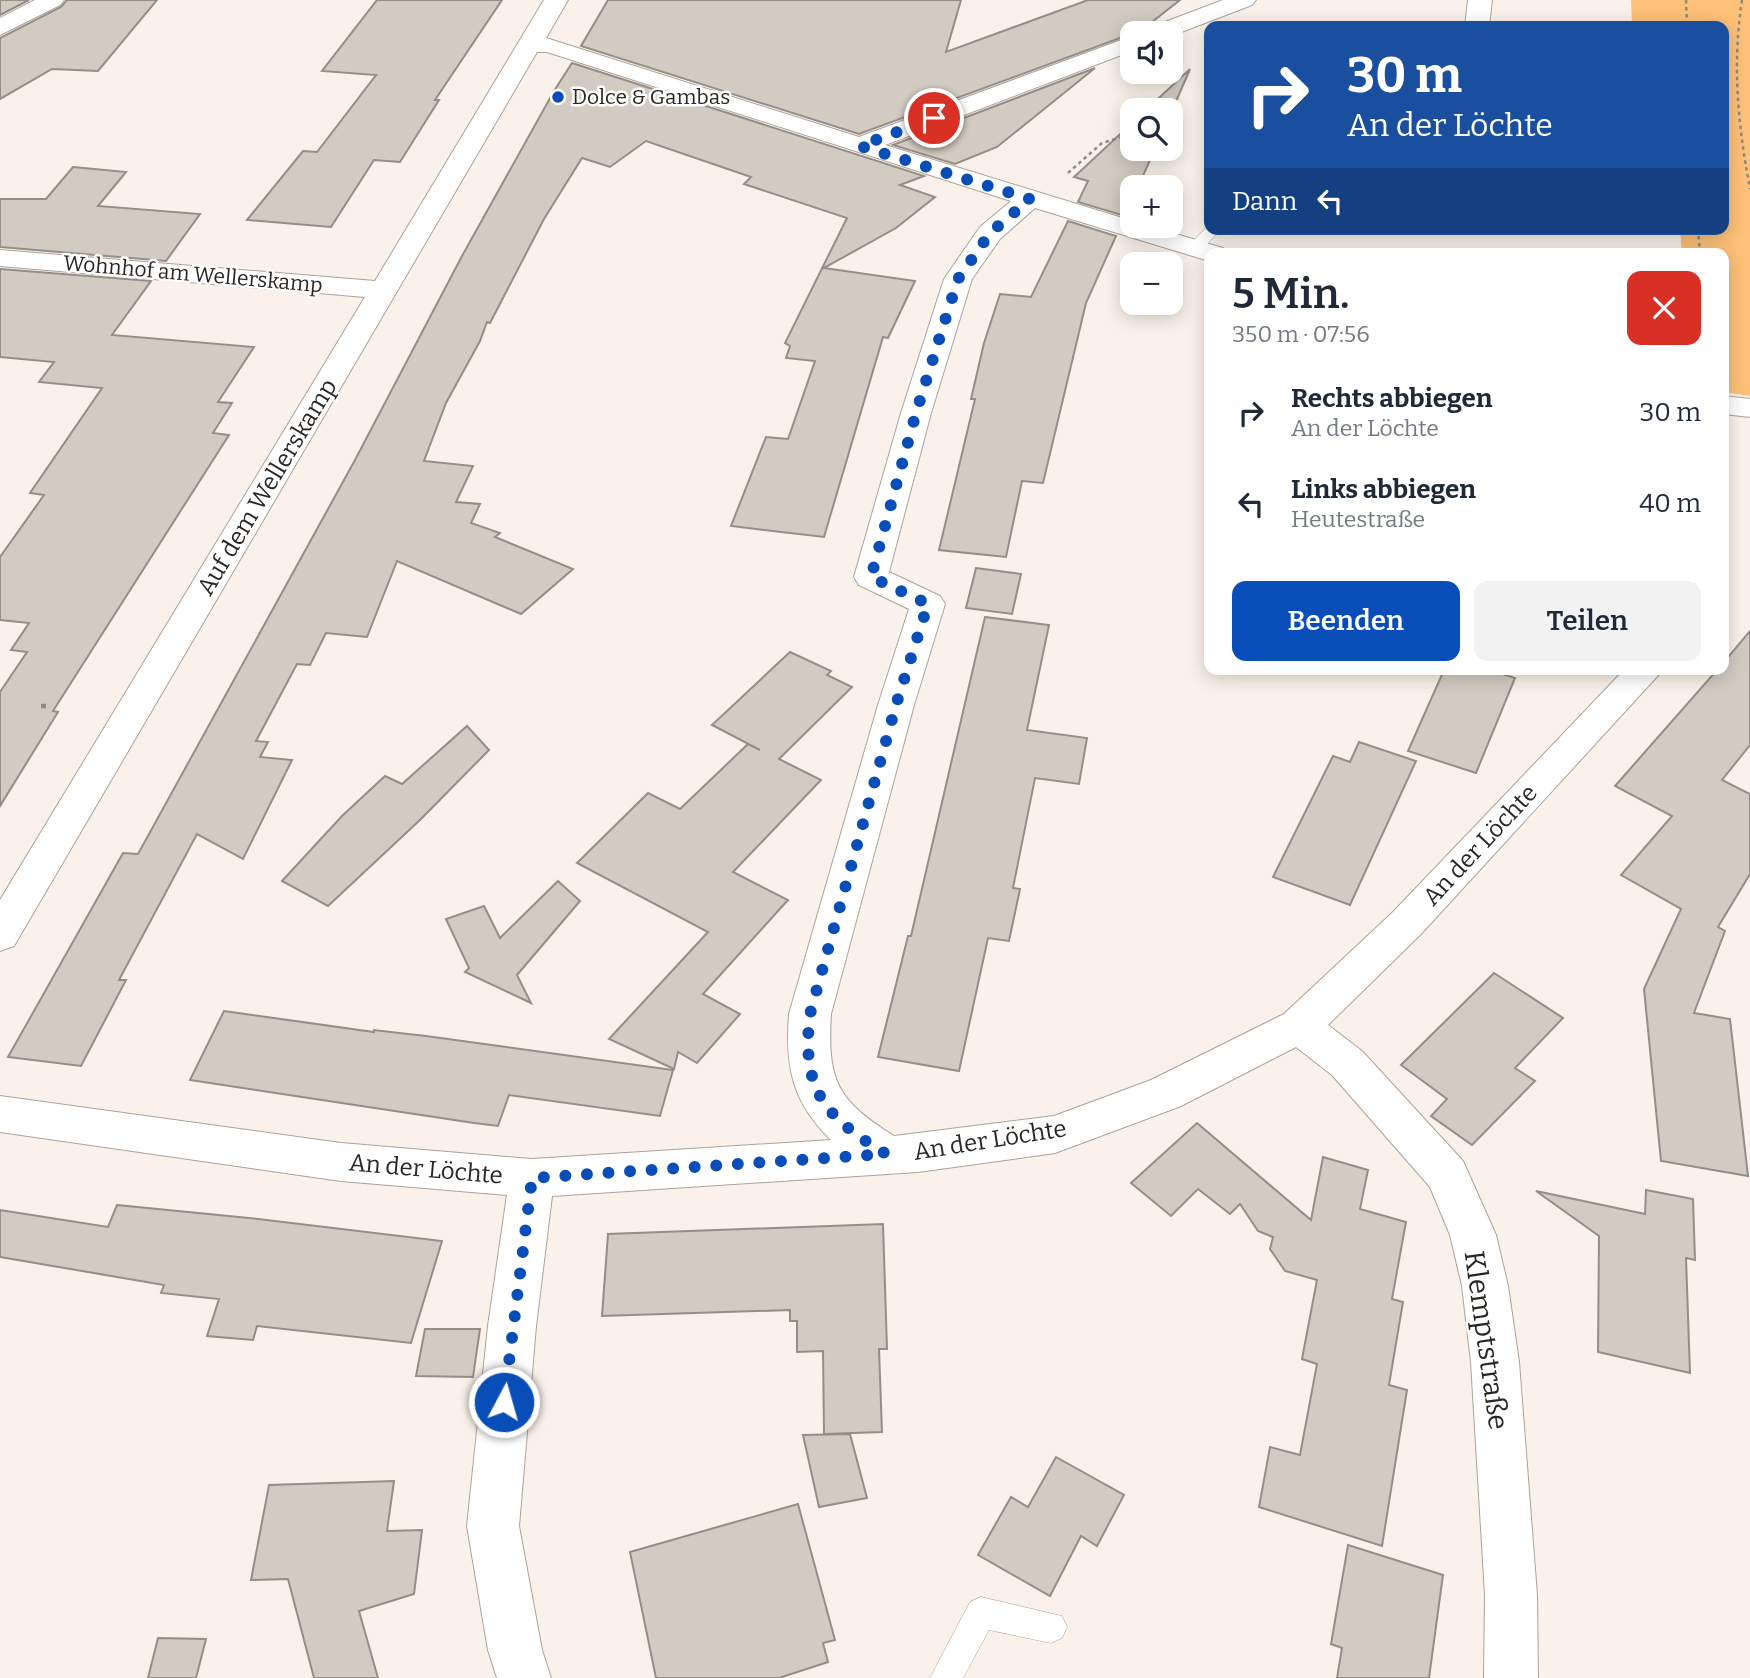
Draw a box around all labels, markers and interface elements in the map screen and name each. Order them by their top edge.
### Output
map controls [1120,21,1183,315]
button: sound [1120,21,1183,84]
text: 30 m [1347,46,1462,105]
icon: right [1232,49,1323,140]
place label: Dolce & Gambas [572,84,730,110]
pin [904,88,964,148]
marker: Dolce & Gambas [550,89,566,105]
button: search [1120,98,1183,161]
icon: arrive [915,99,953,137]
text: An der Löchte [1347,106,1553,144]
button: + [1120,175,1183,238]
icon: left [1311,182,1349,220]
text: Dann [1232,186,1297,217]
street label: Wohnhof am Wellerskamp [62,250,324,298]
button: − [1120,252,1183,315]
text: 5 Min. [1232,269,1349,319]
button: close [1627,271,1701,345]
text: 350 m · 07:56 [1232,320,1370,348]
street label: Auf dem Wellerskamp [191,374,343,600]
text: Rechts abbiegen [1291,383,1493,414]
icon: right [1232,394,1270,432]
text: 30 m [1640,397,1701,428]
text: An der Löchte [1291,414,1439,442]
text: Links abbiegen [1291,474,1476,505]
icon: left [1232,485,1270,523]
text: 40 m [1639,488,1701,519]
text: Heutestraße [1291,505,1425,533]
button: Beenden [1232,581,1460,661]
button: Teilen [1474,581,1701,661]
street label: An der Löchte [1417,779,1543,911]
street label: An der Löchte [912,1114,1068,1166]
street label: An der Löchte [348,1148,504,1190]
street label: Klemptstraße [1458,1249,1515,1432]
position arrow [467,1365,541,1439]

